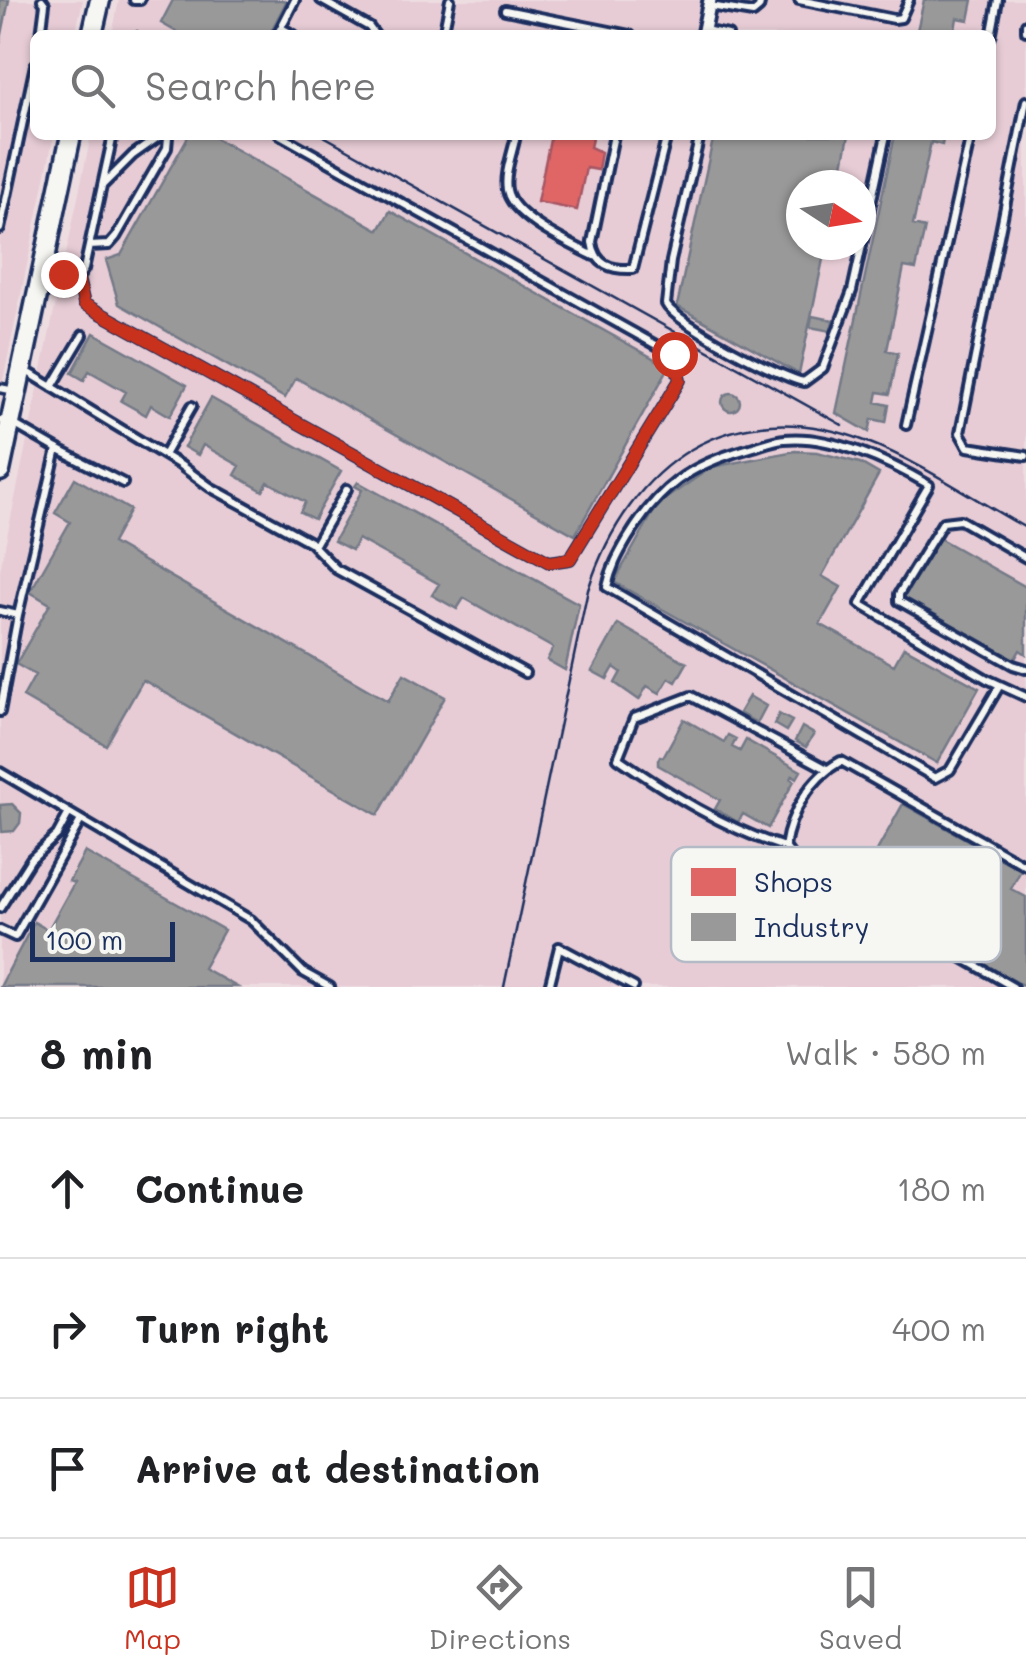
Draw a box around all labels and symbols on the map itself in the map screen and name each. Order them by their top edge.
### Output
north arrow [786,170,876,260]
route end [41,252,87,298]
route start [652,332,698,378]
legend [671,847,1001,962]
text: Shops [754,863,833,899]
text: Industry [754,908,869,944]
scale bar [30,917,175,961]

